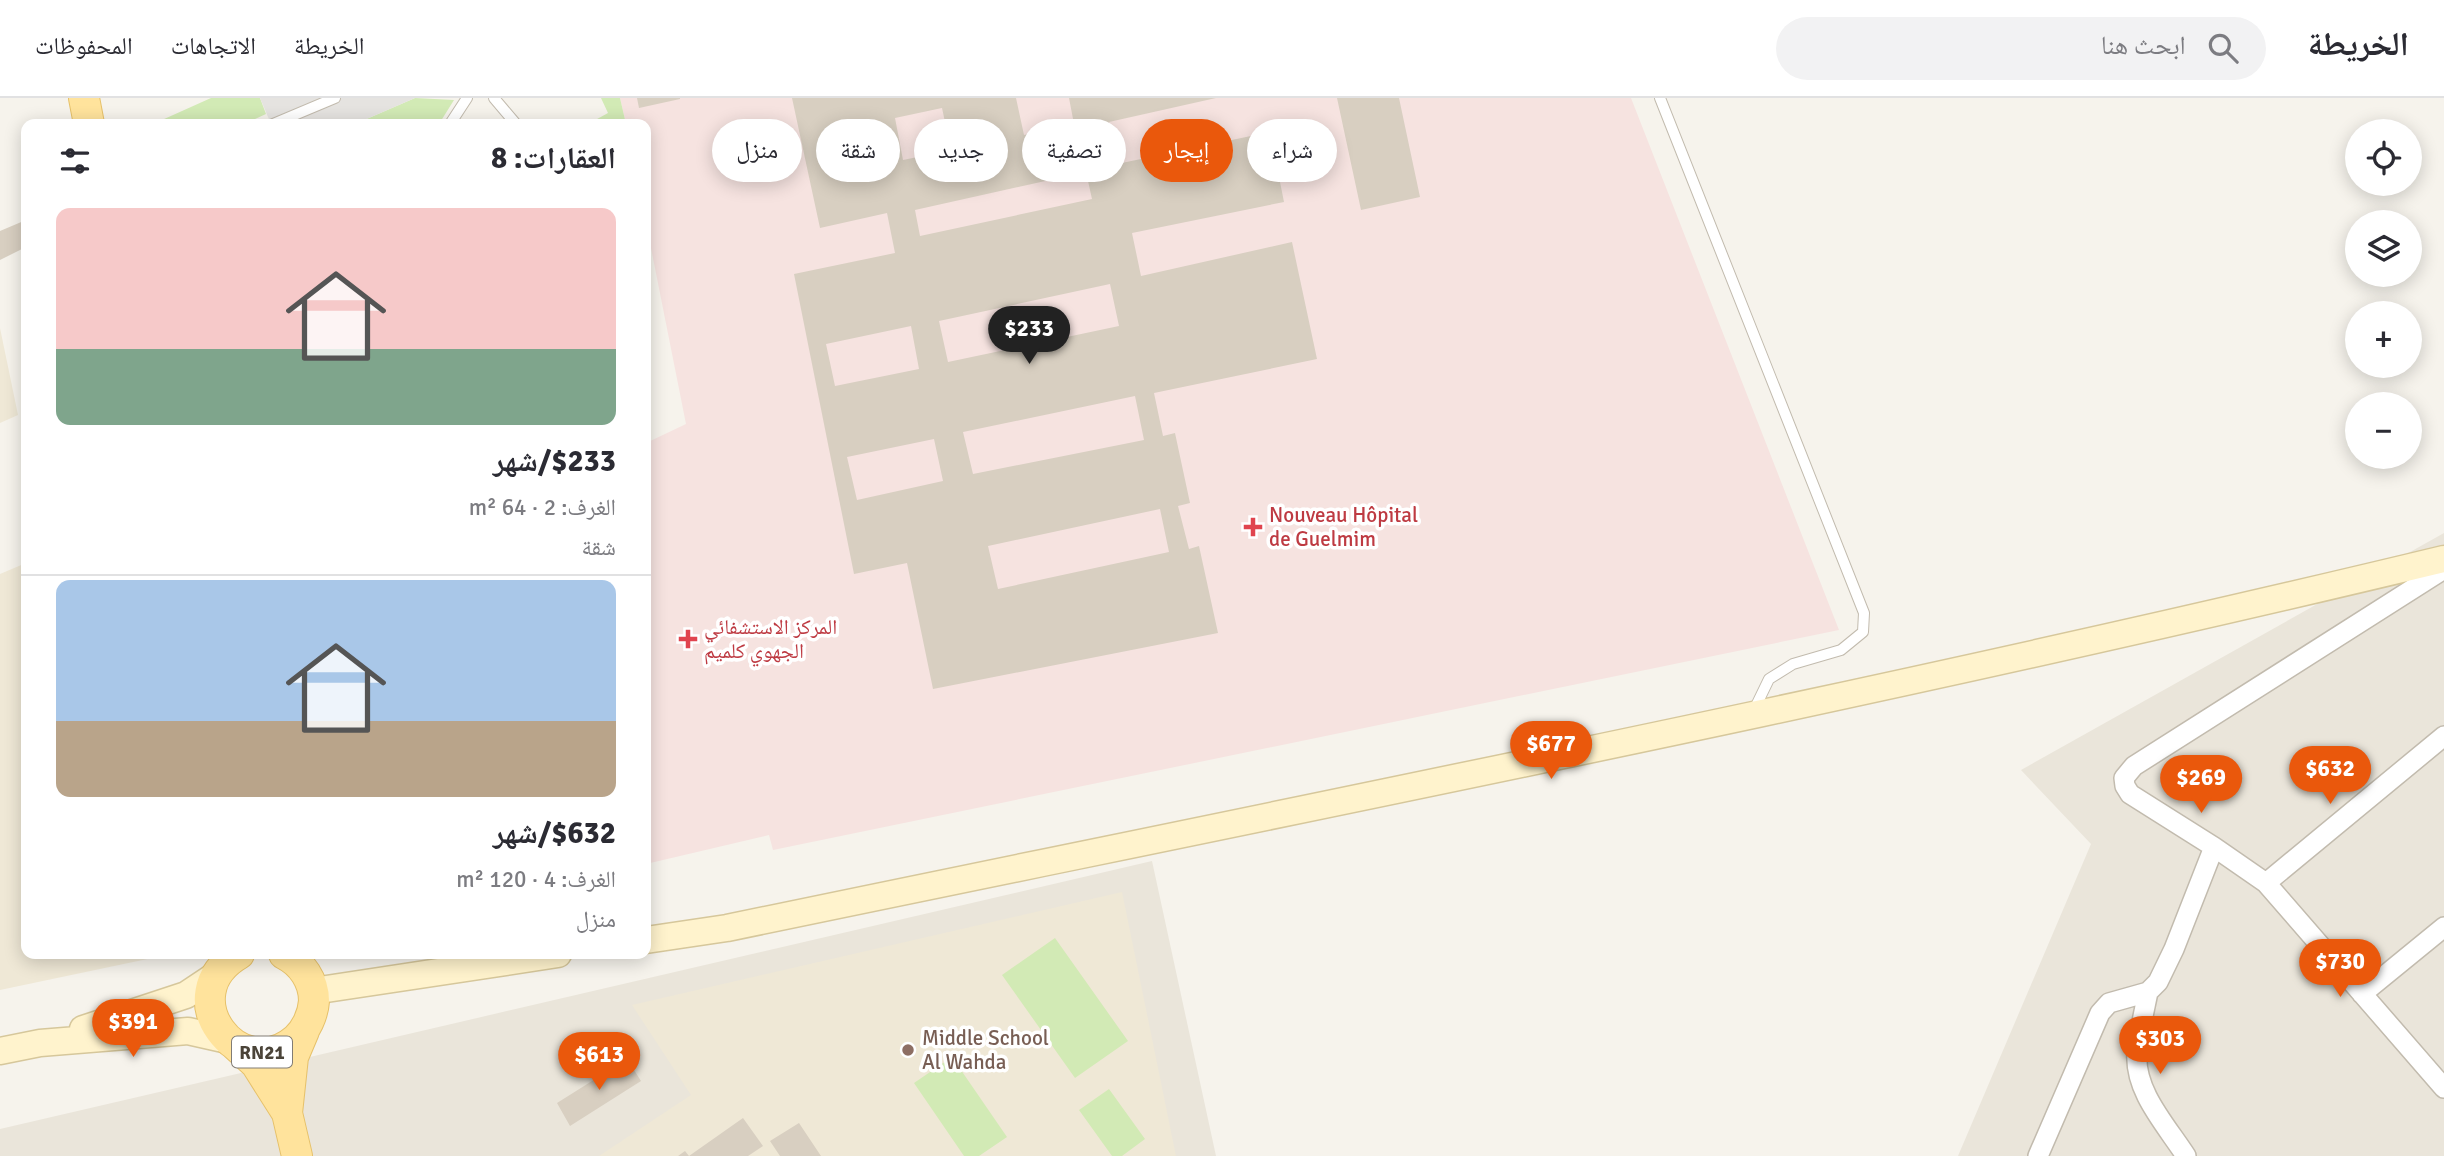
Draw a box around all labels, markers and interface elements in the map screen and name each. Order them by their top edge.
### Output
search box [1776,17,2266,80]
text: الخريطة [2308,24,2409,65]
icon: search [2204,29,2242,67]
text: ابحث هنا [2101,30,2186,62]
text: المحفوظات [35,31,133,61]
text: الاتجاهات [171,31,256,61]
text: الخريطة [294,31,365,61]
chip: منزل [712,119,802,182]
chip: شقة [816,119,900,182]
chip: جديد [914,119,1008,182]
chip: تصفية [1022,119,1126,182]
chip: إيجار [1140,119,1233,182]
chip: شراء [1247,119,1337,182]
map controls [2345,119,2422,469]
button: locate [2345,119,2422,196]
text: العقارات: 8 [491,140,616,177]
icon: filters [56,142,94,180]
button: layers [2345,210,2422,287]
icon: home [273,253,399,379]
button: + [2345,301,2422,378]
pin: $233 [988,306,1070,366]
text: $233 [1004,314,1054,343]
button: − [2345,392,2422,469]
text: $233/شهر [493,443,616,480]
text: الغرف: 2 · 64 m² [469,493,616,522]
place label: Nouveau Hôpital de Guelmim [1269,502,1418,552]
marker: Nouveau Hôpital de Guelmim [1243,517,1263,537]
text: شقة [582,533,616,562]
place label: المركز الاستشفائي الجهوي كلميم [704,614,837,667]
icon: home [273,625,399,751]
marker: المركز الاستشفائي الجهوي كلميم [678,629,698,649]
pin: $677 [1510,722,1592,781]
text: $677 [1526,729,1576,758]
pin: $632 [2289,746,2371,806]
text: $632 [2305,754,2355,783]
pin: $269 [2160,756,2242,815]
text: $269 [2176,763,2226,792]
text: $632/شهر [493,815,616,852]
text: الغرف: 4 · 120 m² [456,865,616,894]
text: منزل [576,905,616,934]
pin: $730 [2299,940,2381,999]
text: $730 [2315,947,2365,976]
pin: $391 [92,1000,174,1059]
text: $391 [108,1007,158,1036]
pin: $303 [2119,1016,2201,1076]
text: $303 [2135,1024,2185,1053]
place label: Middle School Al Wahda [922,1025,1049,1075]
pin: $613 [558,1032,640,1092]
road number: RN21 [232,1036,292,1068]
text: $613 [574,1040,624,1069]
marker: Middle School Al Wahda [900,1042,916,1058]

